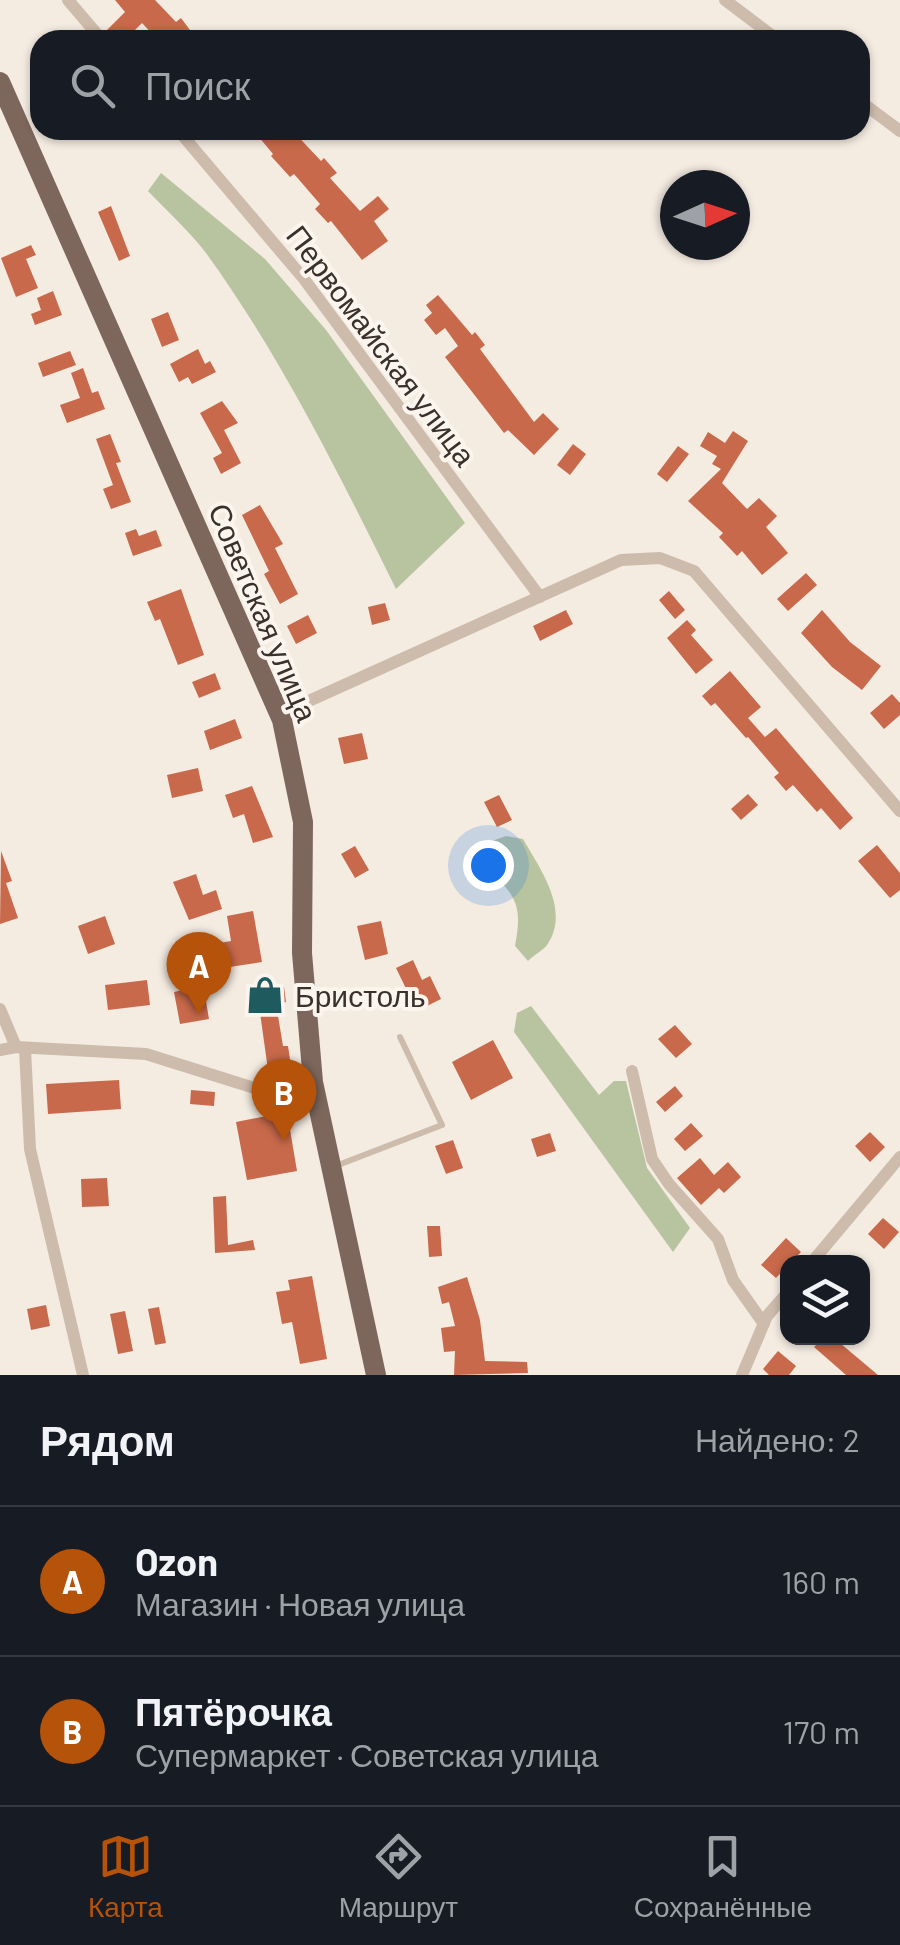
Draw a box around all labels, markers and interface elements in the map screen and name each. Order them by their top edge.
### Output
search box [30,30,870,140]
icon: search [65,58,120,113]
text: Поиск [145,62,250,108]
north arrow [660,170,750,260]
street label: Первомайская улица [280,218,484,472]
street label: Советская улица [202,498,326,727]
your location [463,840,514,891]
pin: A [166,932,232,1014]
shop icon: Бристоль [244,974,286,1016]
place label: Бристоль [295,977,426,1013]
pin: B [252,1058,316,1141]
map controls [780,1255,870,1345]
button: layers [780,1255,870,1345]
text: Рядом [40,1414,175,1464]
text: Найдено: 2 [695,1420,860,1458]
text: Ozon [135,1538,218,1584]
text: A [62,1562,83,1600]
text: 160 m [781,1562,860,1600]
text: Магазин · Новая улица [135,1584,465,1622]
text: Пятёрочка [135,1688,332,1734]
text: B [63,1712,82,1750]
text: 170 m [783,1712,860,1750]
text: Супермаркет · Советская улица [135,1735,599,1773]
tab: Карта [88,1829,163,1924]
tab: Маршрут [339,1829,458,1924]
tab: Сохранённые [634,1829,812,1924]

